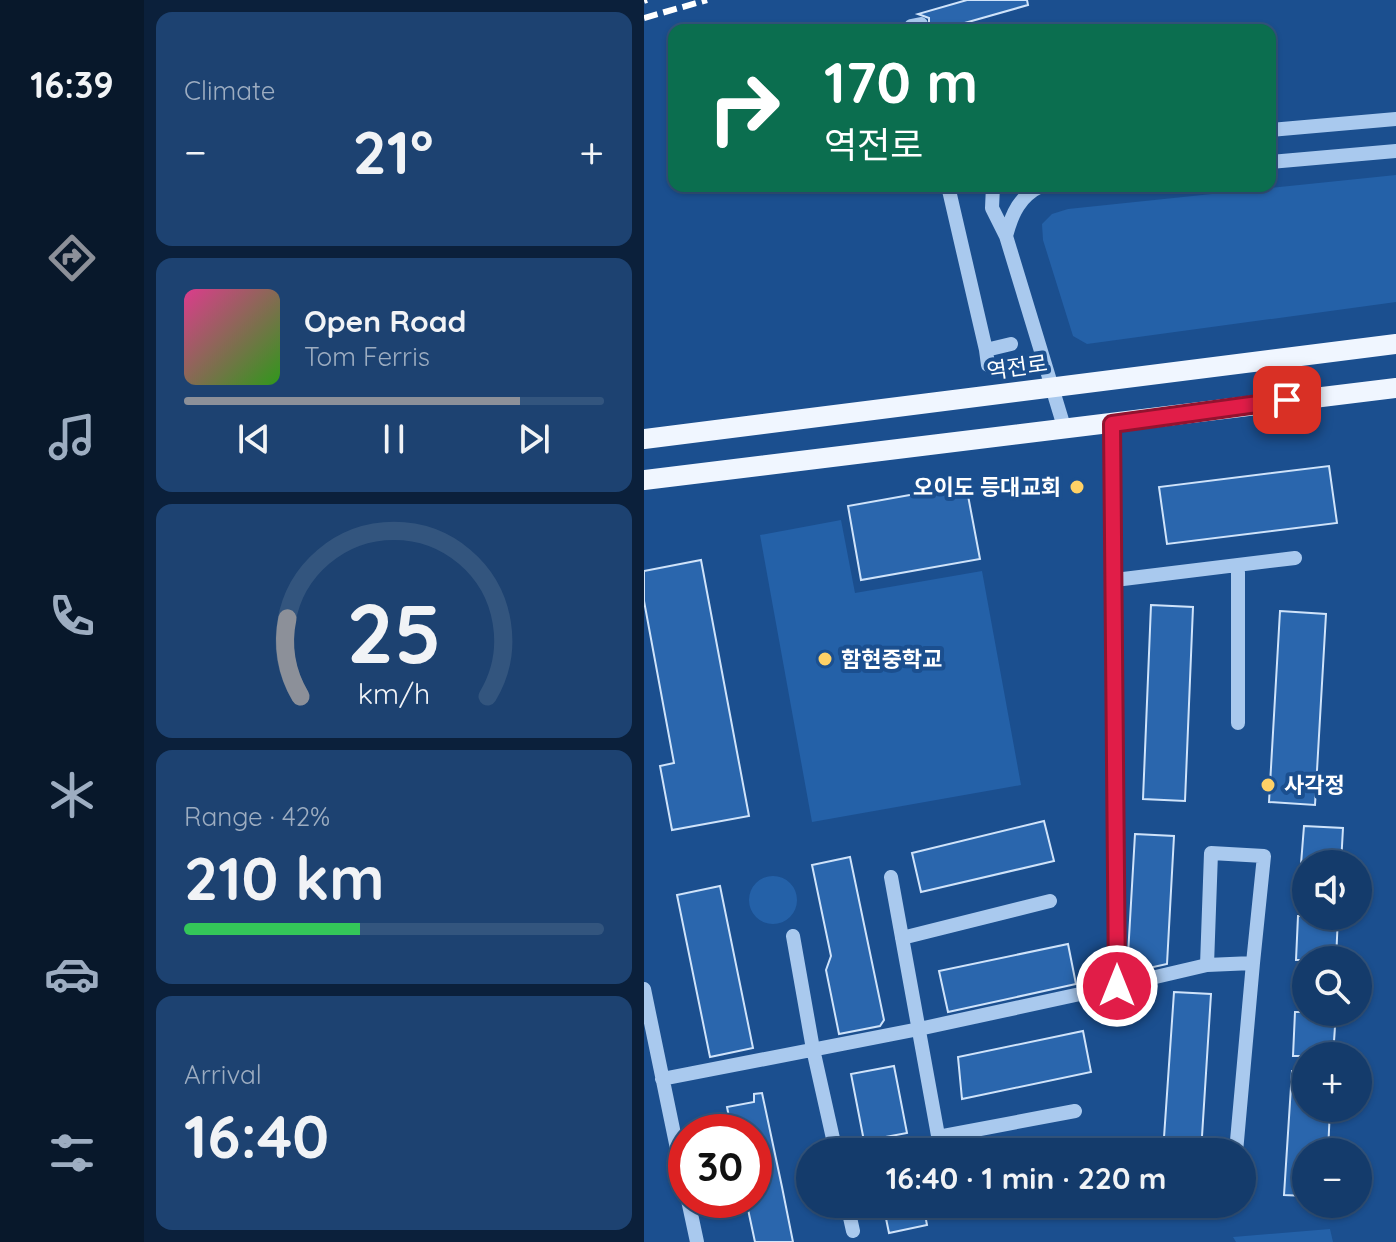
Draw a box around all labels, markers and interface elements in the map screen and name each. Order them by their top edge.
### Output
text: 170 m [824,47,978,117]
icon: right [692,56,796,160]
text: 16:39 [30,62,114,107]
text: Climate [184,74,275,107]
text: 21° [353,114,434,189]
text: 역전로 [824,122,923,167]
text: − [184,124,207,179]
text: + [579,124,604,179]
icon: directions [44,230,100,286]
text: Open Road [304,302,466,340]
text: Tom Ferris [304,340,430,373]
street label: 역전로 [985,349,1049,385]
pin [1253,366,1321,434]
icon: arrive [1265,378,1309,422]
icon: music [44,409,100,465]
icon: previous [232,417,276,461]
icon: pause [372,417,416,461]
icon: next [512,417,556,461]
place label: 오이도 등대교회 [913,473,1061,501]
marker: 오이도 등대교회 [1068,478,1086,496]
text: 25 [346,580,442,684]
icon: phone [44,588,100,644]
place label: 함현중학교 [841,645,942,673]
marker: 함현중학교 [816,650,834,668]
text: km/h [358,675,430,711]
icon: climate [44,767,100,823]
place label: 사각정 [1284,771,1345,799]
marker: 사각정 [1259,776,1277,794]
text: Range · 42% [184,800,330,833]
text: 210 km [184,840,385,915]
map controls [1292,850,1372,1218]
button: sound [1292,850,1372,930]
position arrow [1075,944,1159,1028]
icon: car [44,946,100,1002]
button: search [1292,946,1372,1026]
button: + [1292,1042,1372,1122]
text: Arrival [184,1058,262,1091]
text: 16:40 [184,1098,329,1173]
speed limit sign: 30 [668,1114,772,1218]
icon: filters [44,1125,100,1181]
button: − [1292,1138,1372,1218]
text: 16:40 · 1 min · 220 m [886,1159,1166,1197]

